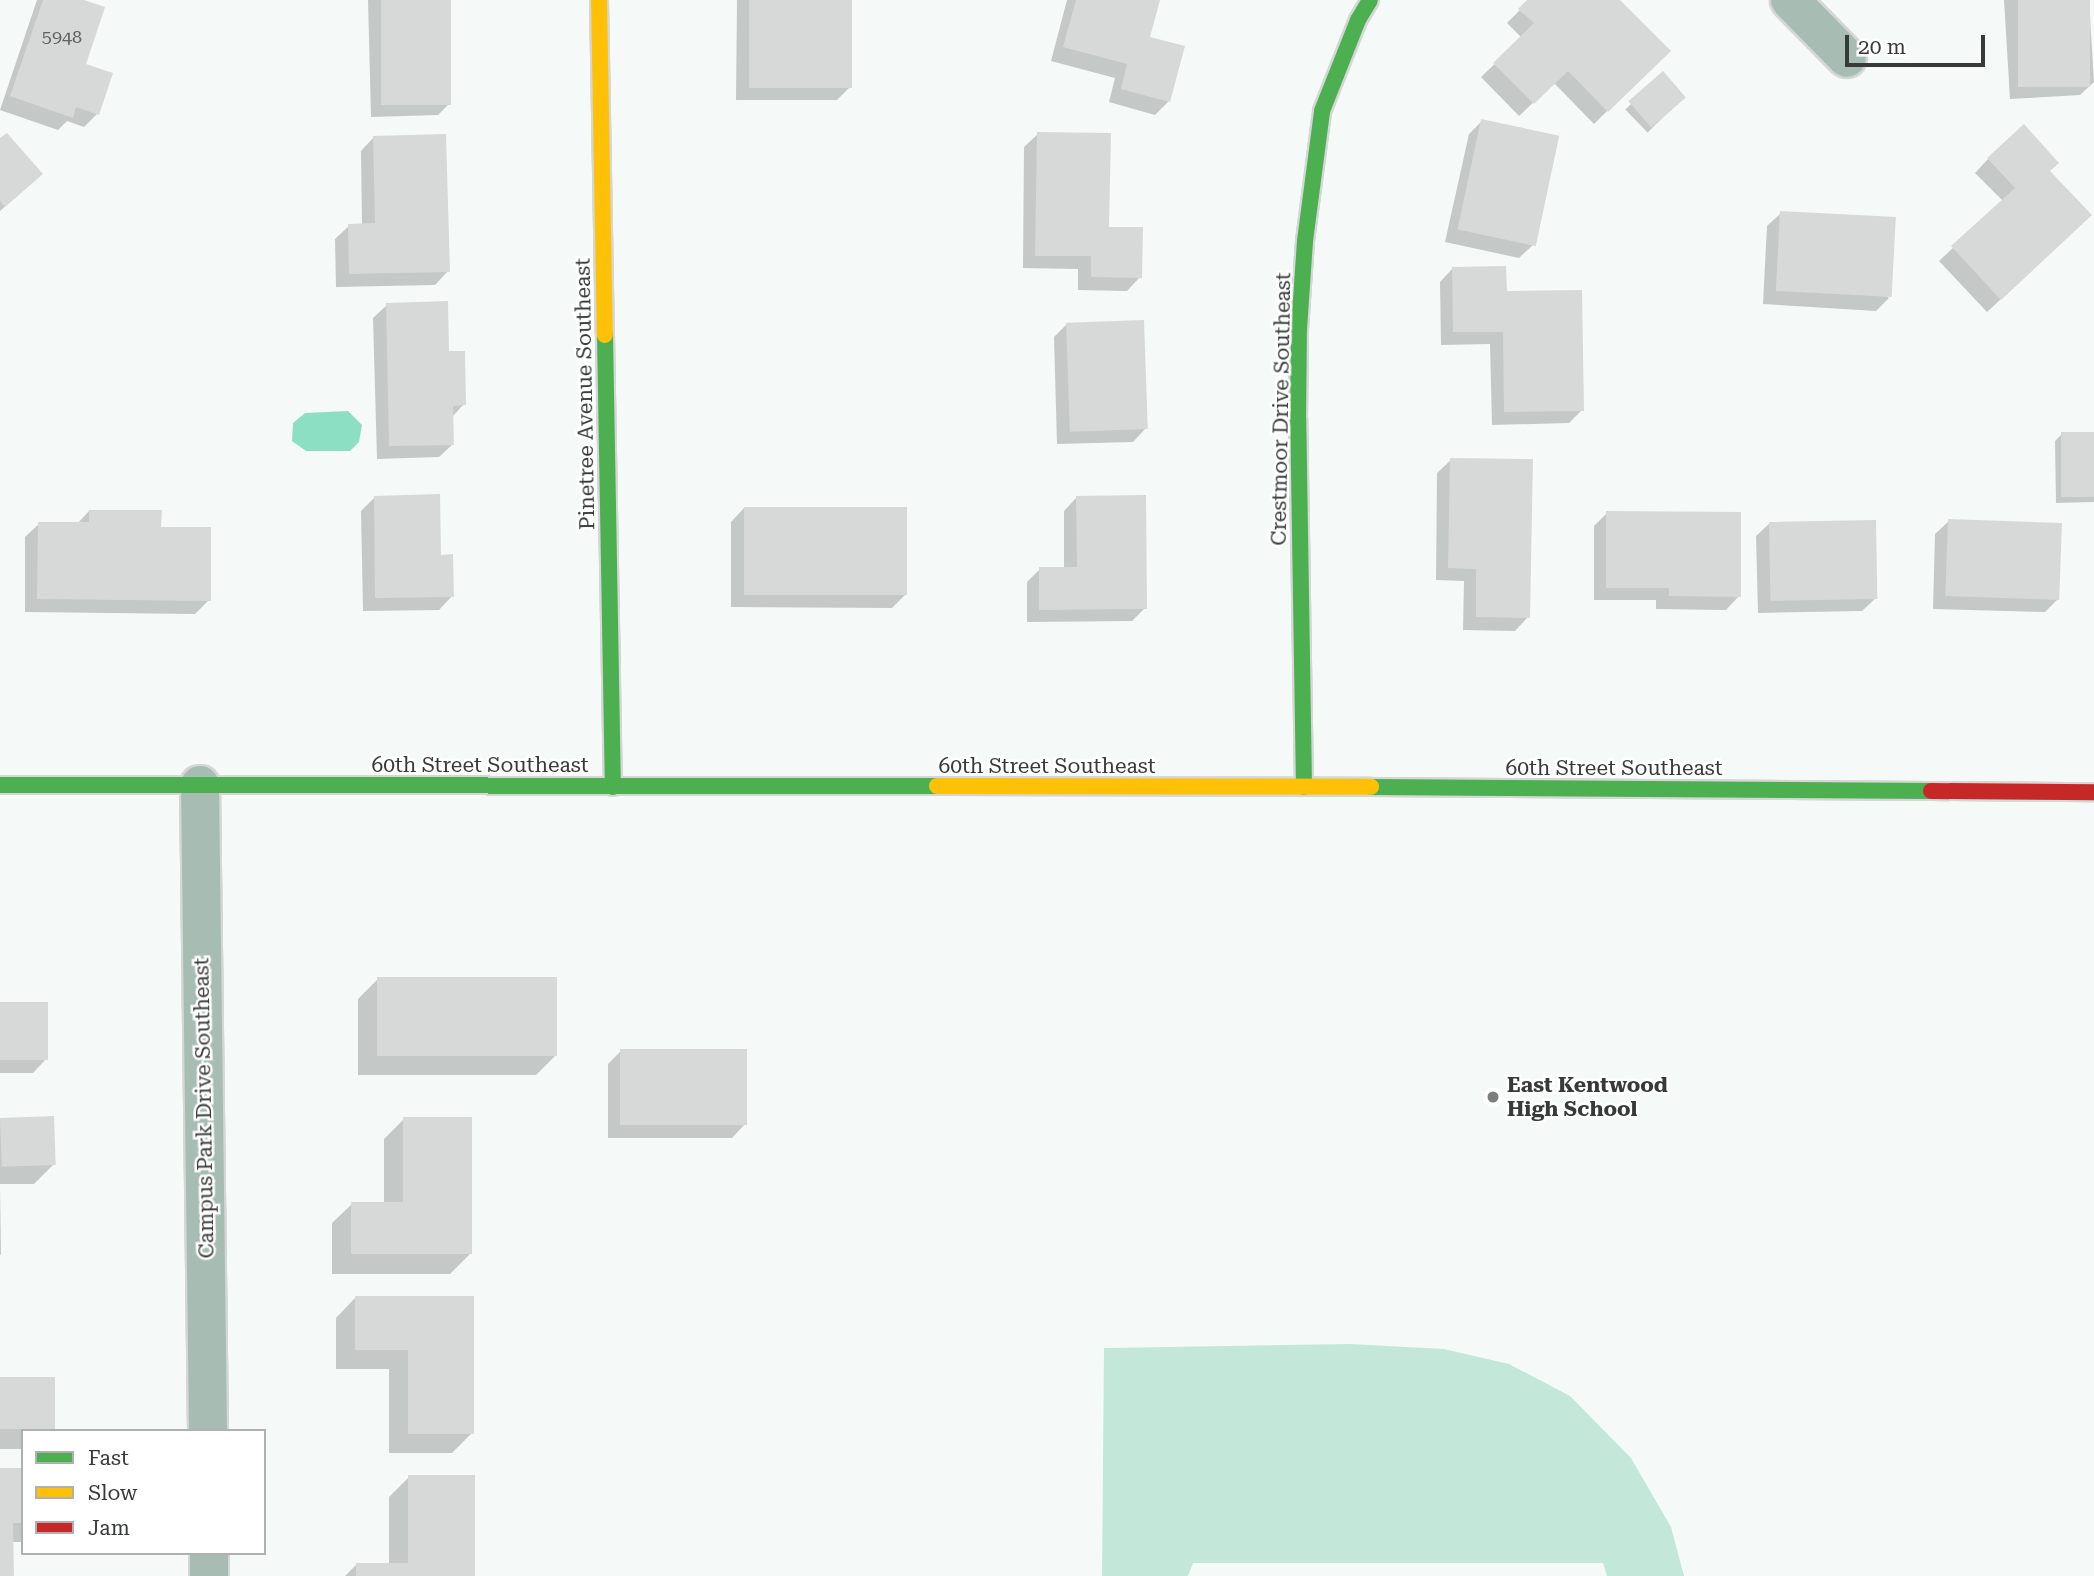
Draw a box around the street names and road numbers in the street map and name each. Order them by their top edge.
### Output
street label: Pinetree Avenue Southeast [570,258,600,530]
street label: Crestmoor Drive Southeast [1266,272,1296,546]
street label: 60th Street Southeast [371,752,589,778]
street label: 60th Street Southeast [938,753,1156,779]
street label: 60th Street Southeast [1505,755,1723,781]
street label: Campus Park Drive Southeast [189,957,219,1259]

